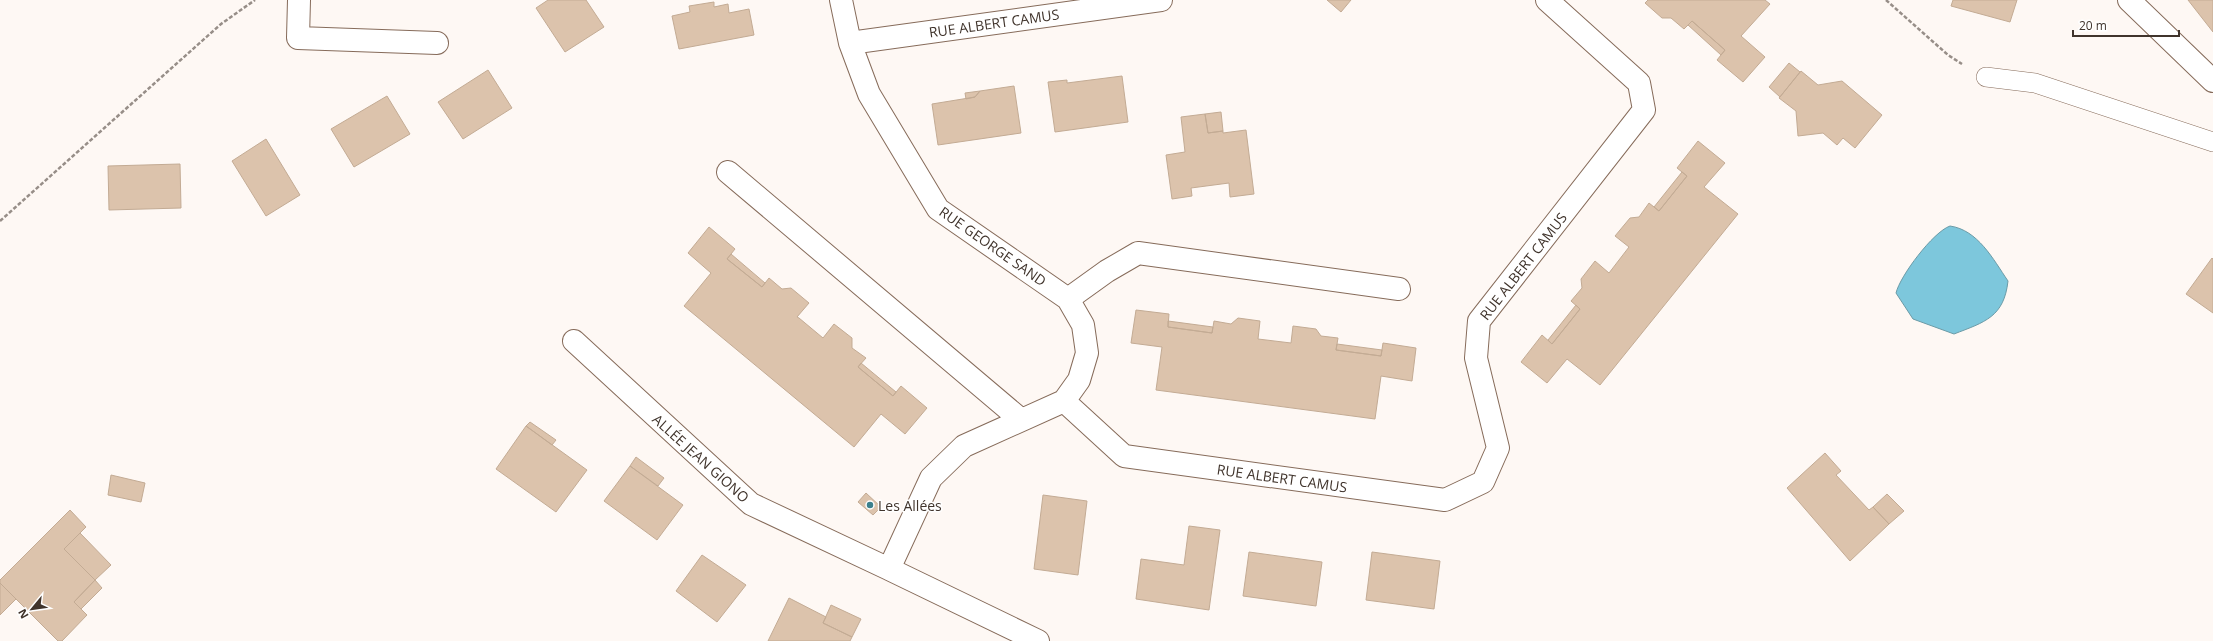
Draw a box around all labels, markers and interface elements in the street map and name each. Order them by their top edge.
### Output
street label: RUE ALBERT CAMUS [928,4,1060,42]
scale bar [2073,12,2179,38]
text: 20 m [2079,17,2107,34]
street label: RUE GEORGE SAND [936,202,1050,290]
street label: RUE ALBERT CAMUS [1475,208,1571,324]
street label: ALLÉE JEAN GIONO [649,410,753,506]
street label: RUE ALBERT CAMUS [1216,459,1348,497]
place label: Les Allées [878,496,942,515]
marker: Les Allées [865,500,875,510]
north arrow [12,589,52,629]
text: N [14,607,32,622]

